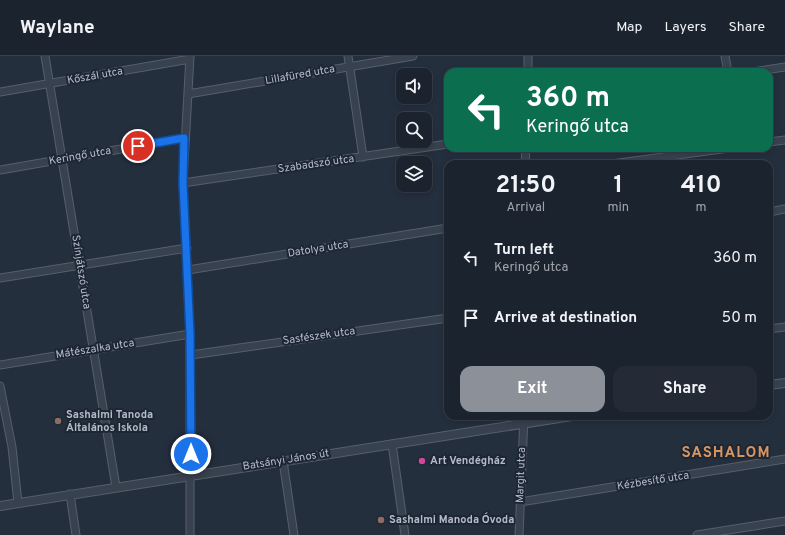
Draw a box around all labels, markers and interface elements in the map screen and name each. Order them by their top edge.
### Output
text: Waylane [20,16,95,40]
text: Map [616,19,642,36]
text: Layers [664,19,706,36]
text: Share [728,19,765,36]
street label: Lillafüred utca [264,62,336,88]
street label: Kőszál utca [66,64,124,88]
map controls [396,68,432,192]
button: sound [396,68,432,104]
text: 360 m [526,81,610,117]
icon: left [460,84,512,136]
button: search [396,112,432,148]
text: Keringő utca [526,116,629,139]
pin [121,129,155,163]
icon: arrive [127,135,149,157]
street label: Keringő utca [48,144,112,168]
street label: Szabadszó utca [277,152,355,176]
button: layers [396,156,432,192]
text: 21:50 [496,171,556,201]
text: 1 [614,171,623,201]
text: 410 [681,171,721,201]
text: Arrival [506,200,545,216]
text: min [608,200,629,216]
text: m [696,200,707,216]
street label: Színjátszó utca [68,234,94,310]
street label: Datolya utca [287,237,350,261]
text: Turn left [494,241,554,260]
icon: left [460,247,482,269]
text: 360 m [713,249,757,268]
text: Keringő utca [494,260,568,276]
icon: arrive [460,307,482,329]
text: Arrive at destination [494,309,637,328]
text: 50 m [722,309,757,328]
street label: Sasfészek utca [282,324,356,348]
street label: Mátészalka utca [55,336,135,362]
button: Exit [460,366,605,412]
button: Share [613,366,757,412]
place label: Sashalmi Tanoda Általános Iskola [66,408,153,435]
marker: Sashalmi Tanoda Általános Iskola [53,416,63,426]
position arrow [170,433,212,475]
district label: SASHALOM [681,444,771,463]
street label: Batsányi János út [242,446,330,474]
street label: Margit utca [513,447,529,503]
place label: Art Vendégház [430,454,506,468]
marker: Art Vendégház [417,456,427,466]
street label: Kézbesítő utca [616,468,690,494]
place label: Sashalmi Manoda Óvoda [389,512,514,527]
marker: Sashalmi Manoda Óvoda [376,515,386,525]

